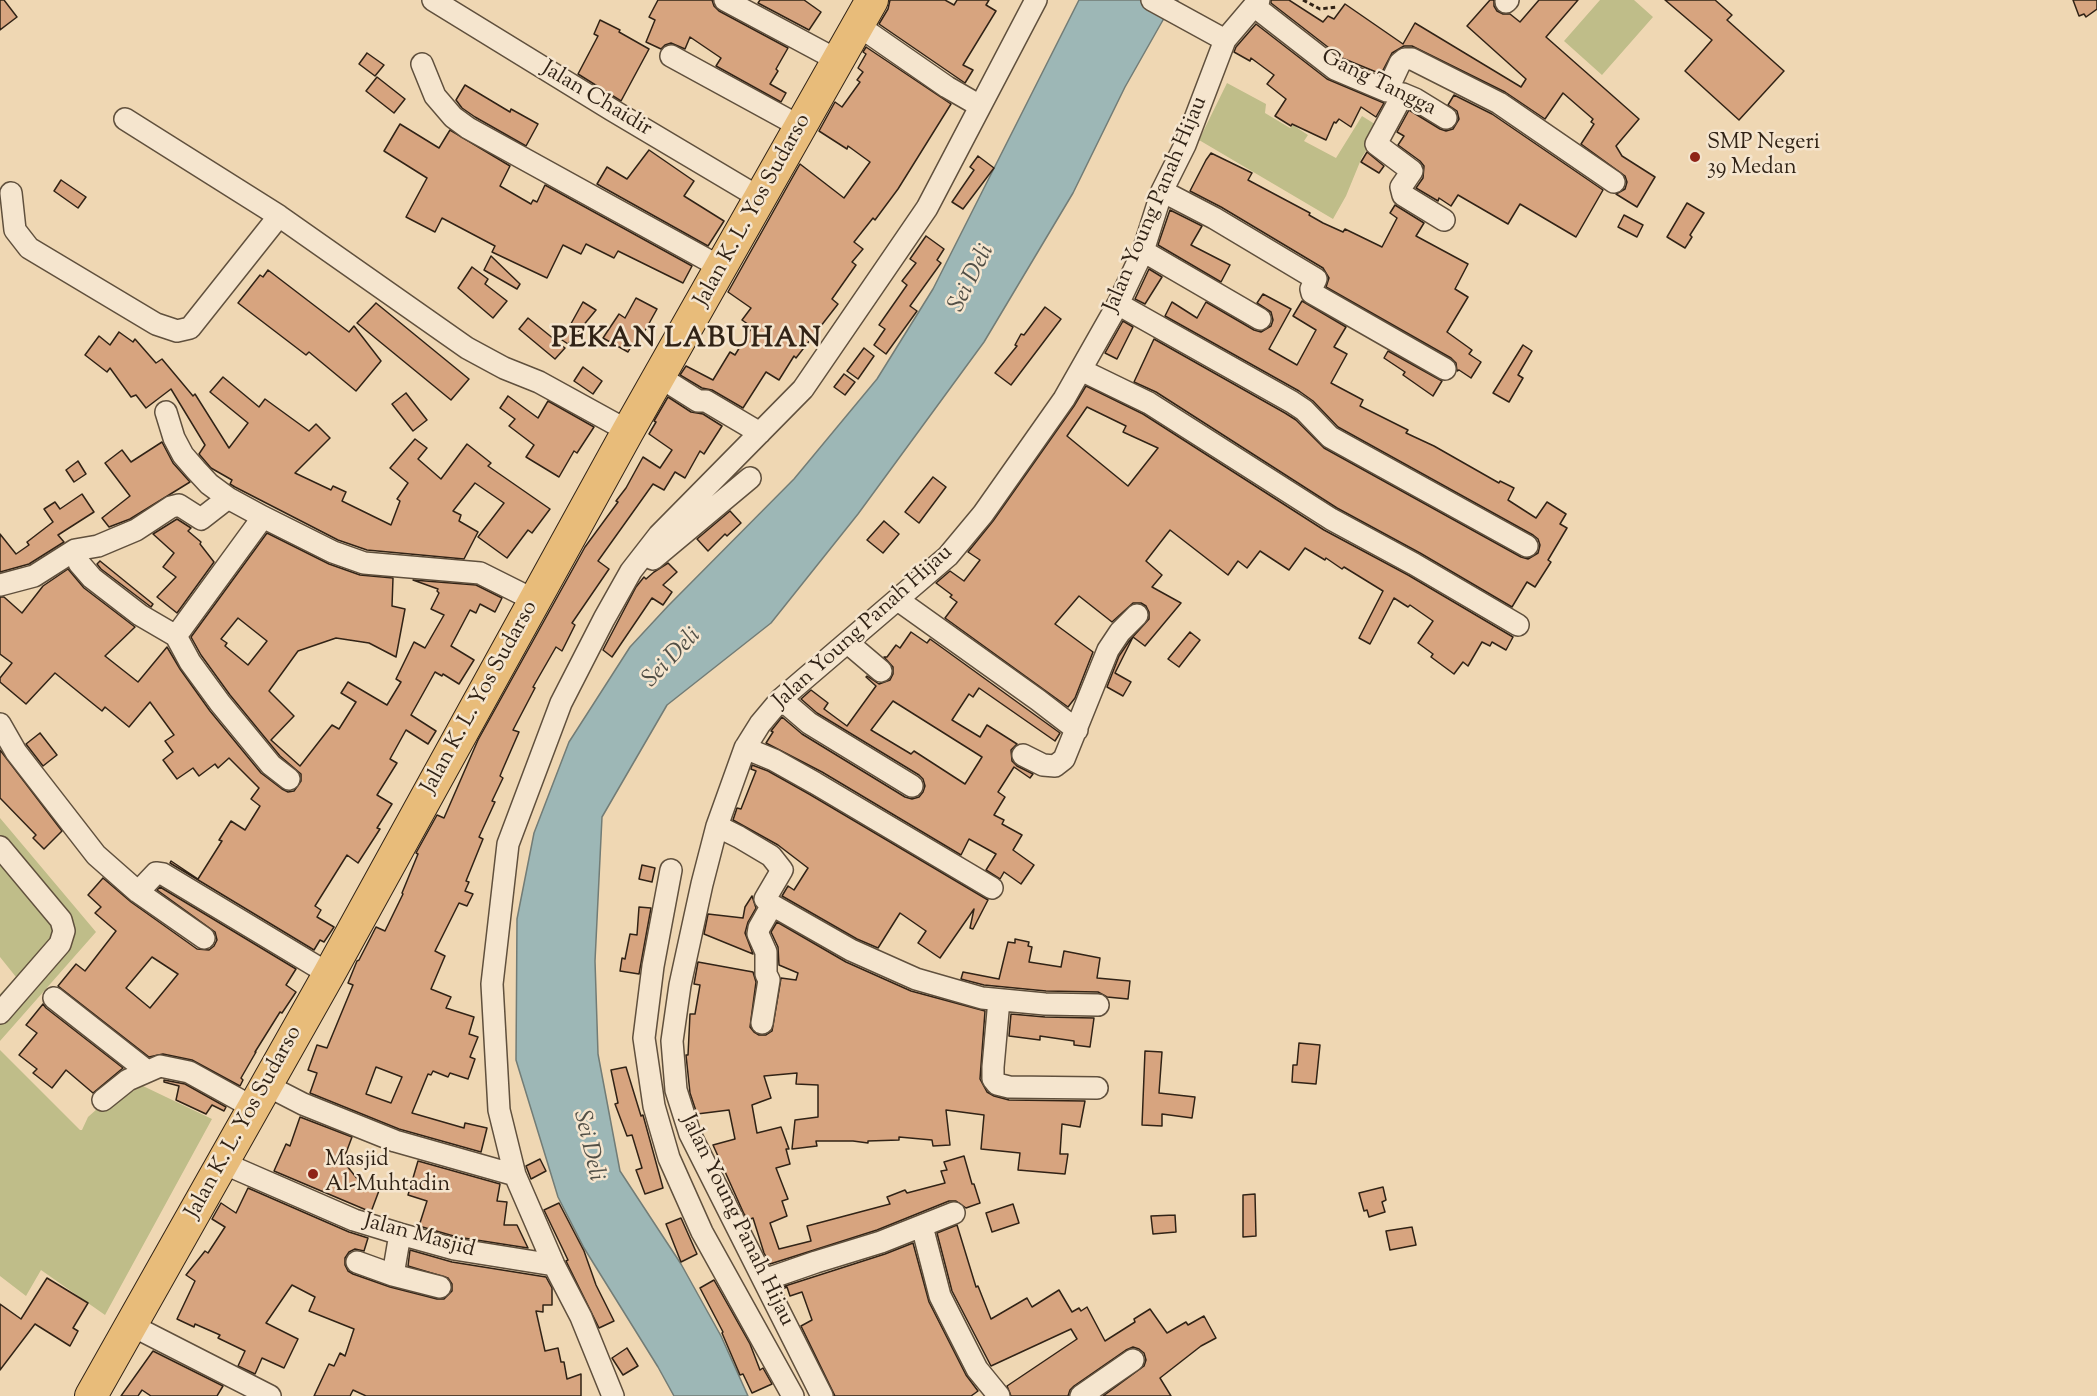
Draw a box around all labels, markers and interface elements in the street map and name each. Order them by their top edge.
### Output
street label: Gang Tangga [1316,45,1440,123]
street label: Jalan Chaidir [536,57,656,143]
street label: Jalan Young Panah Hijau [1100,93,1214,317]
street label: Jalan K. L. Yos Sudarso [690,110,818,312]
place label: SMP Negeri 39 Medan [1707,131,1820,182]
marker: SMP Negeri 39 Medan [1688,150,1702,164]
water label: Sei Deli [944,241,1002,317]
district label: PEKAN LABUHAN [552,324,822,358]
street label: Jalan Young Panah Hijau [769,541,959,715]
street label: Jalan K. L. Yos Sudarso [417,597,545,799]
water label: Sei Deli [638,623,708,695]
street label: Jalan K. L. Yos Sudarso [181,1022,309,1224]
water label: Sei Deli [565,1108,609,1184]
street label: Jalan Young Panah Hijau [673,1111,799,1331]
place label: Masjid Al-Muhtadin [325,1148,450,1200]
marker: Masjid Al-Muhtadin [306,1167,320,1181]
street label: Jalan Masjid [360,1209,478,1265]

